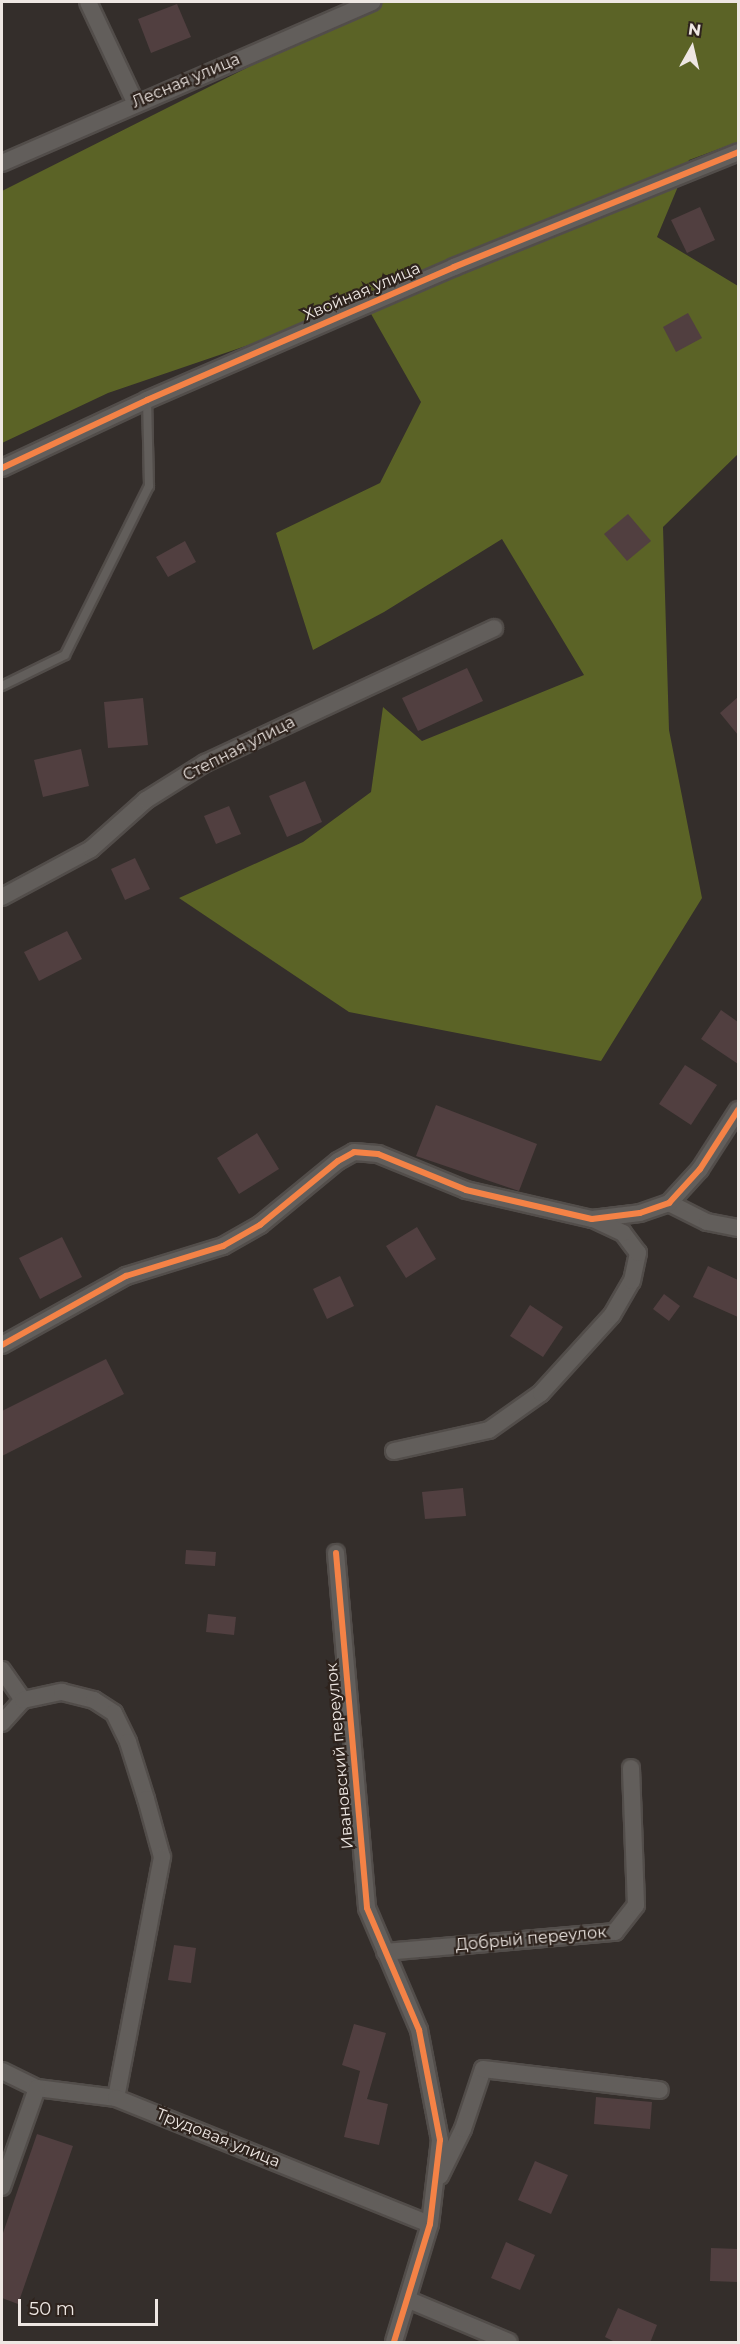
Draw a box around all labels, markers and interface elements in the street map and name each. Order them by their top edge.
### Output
north arrow [662,18,722,78]
text: N [687,19,702,40]
street label: Лесная улица [129,50,243,112]
street label: Хвойная улица [301,259,423,325]
street label: Степная улица [180,713,298,785]
street label: Ивановский переулок [322,1662,358,1850]
street label: Добрый переулок [455,1923,607,1955]
street label: Трудовая улица [153,2104,283,2172]
scale bar [21,2287,160,2325]
text: 50 m [29,2298,75,2320]

